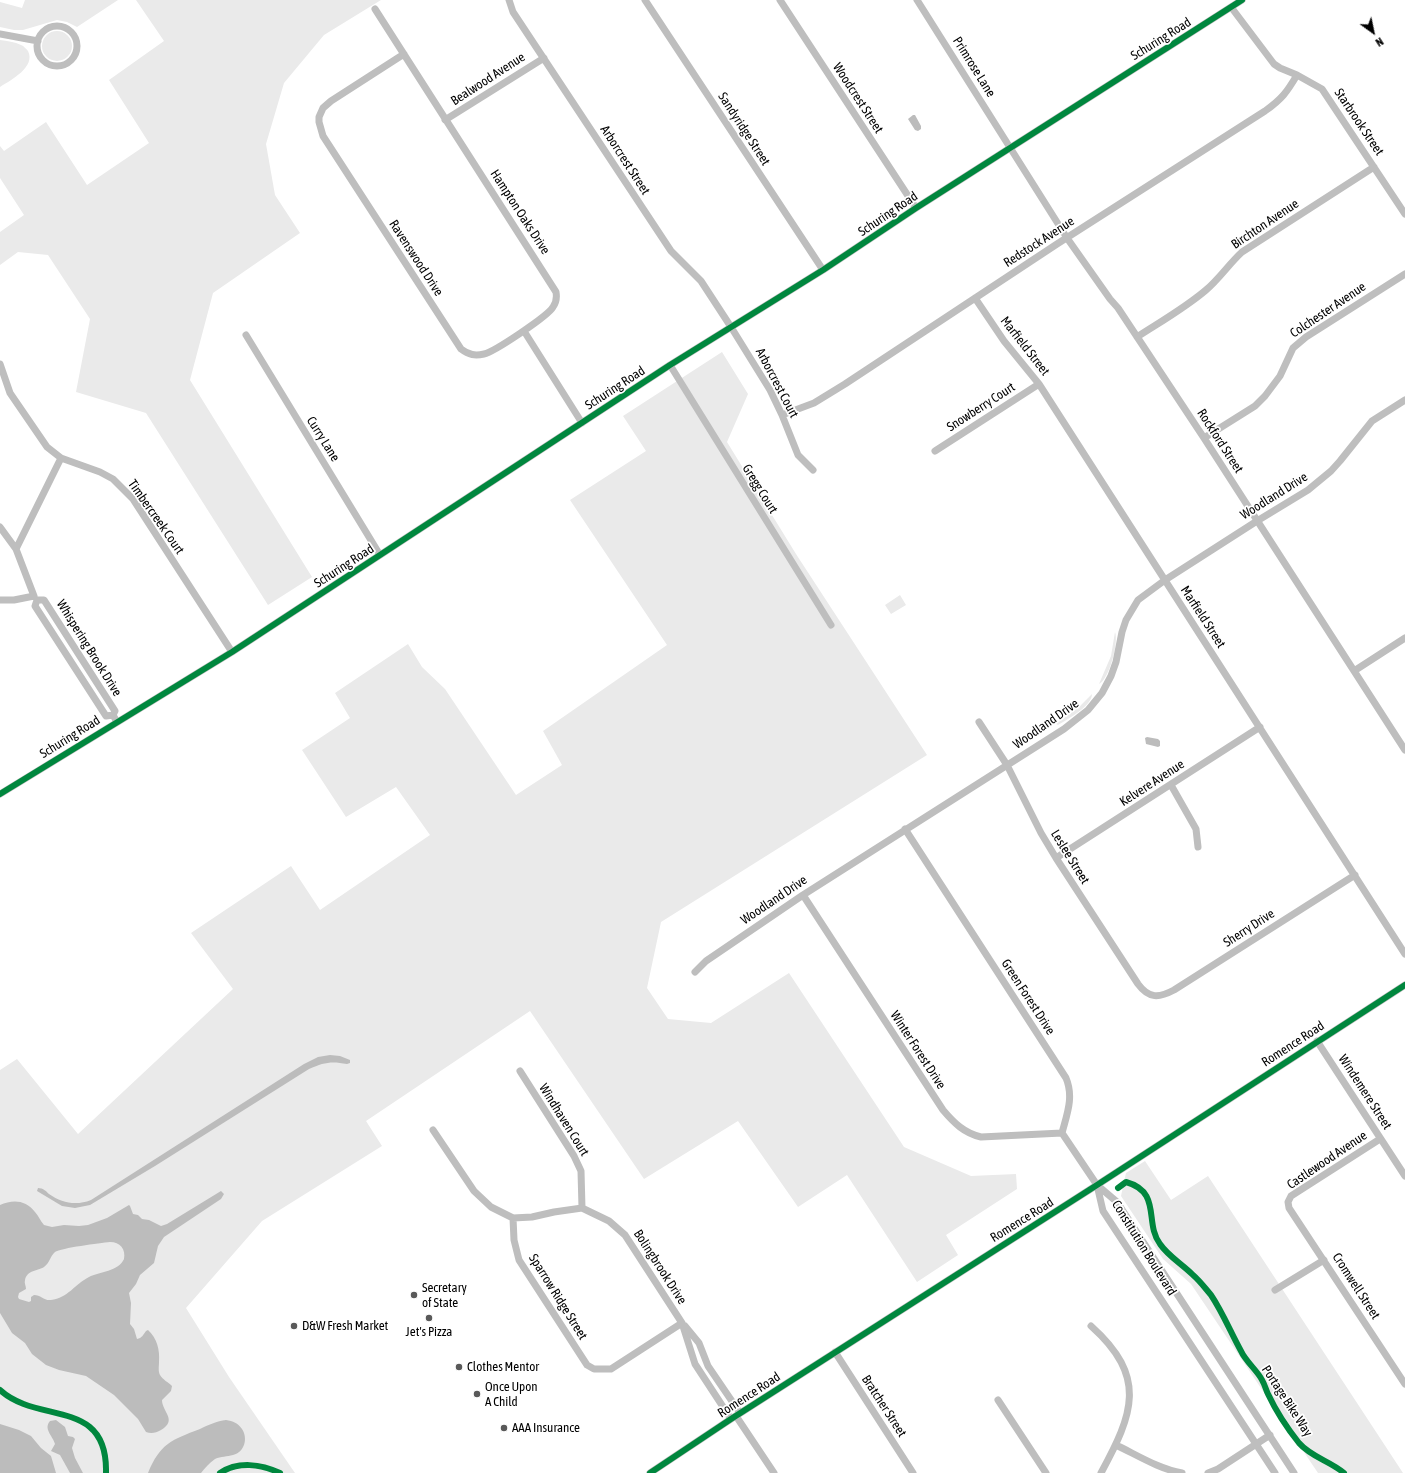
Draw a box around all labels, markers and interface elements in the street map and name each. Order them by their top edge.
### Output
north arrow [1353,12,1393,52]
street label: Schuring Road [1128,14,1194,64]
street label: Primrose Lane [949,34,999,100]
text: N [1374,35,1386,49]
street label: Bealwood Avenue [448,49,528,109]
street label: Woodcrest Street [830,60,886,136]
street label: Starbrook Street [1331,86,1387,158]
street label: Sandyridge Street [715,90,773,168]
street label: Arborcrest Street [597,122,653,198]
street label: Hampton Oaks Drive [487,167,553,257]
street label: Schuring Road [855,188,921,240]
street label: Birchton Avenue [1228,196,1302,252]
street label: Redstock Avenue [1001,213,1077,271]
street label: Ravenswood Drive [386,217,446,299]
street label: Colchester Avenue [1287,279,1369,341]
street label: Marfield Street [997,313,1053,379]
street label: Arborcrest Court [752,345,802,421]
street label: Schuring Road [582,363,648,413]
street label: Snowberry Court [944,379,1018,435]
street label: Rockford Street [1194,406,1246,476]
street label: Curry Lane [303,414,343,464]
street label: Gregg Court [739,462,781,516]
street label: Woodland Drive [1237,469,1311,523]
street label: Timbercreek Court [125,477,187,557]
street label: Schuring Road [311,541,377,591]
street label: Marfield Street [1177,583,1229,651]
street label: Whispering Brook Drive [53,597,125,699]
street label: Woodland Drive [1010,696,1082,752]
street label: Schuring Road [37,712,103,762]
street label: Kelvere Avenue [1117,756,1187,810]
street label: Leslee Street [1047,827,1093,887]
street label: Woodland Drive [738,872,810,928]
street label: Sherry Drive [1221,906,1277,950]
street label: Green Forest Drive [998,956,1058,1038]
street label: Winter Forest Drive [887,1008,949,1092]
street label: Romence Road [1259,1018,1327,1070]
street label: Windemere Street [1335,1052,1395,1132]
street label: Windhaven Court [536,1081,592,1159]
street label: Castlewood Avenue [1284,1128,1370,1192]
street label: Romence Road [988,1194,1056,1246]
street label: Constitution Boulevard [1108,1197,1180,1299]
street label: Bolingbrook Drive [630,1227,690,1307]
street label: Cromwell Street [1329,1250,1383,1322]
street label: Sparrow Ridge Street [525,1251,591,1343]
place label: Secretary of State [422,1280,467,1311]
marker: Secretary of State [409,1290,419,1300]
marker: Jet's Pizza [424,1313,434,1323]
place label: D&W Fresh Market [302,1318,388,1334]
marker: D&W Fresh Market [289,1321,299,1331]
place label: Jet's Pizza [406,1324,452,1340]
place label: Clothes Mentor [467,1359,539,1375]
marker: Clothes Mentor [454,1362,464,1372]
street label: Portage Bike Way [1258,1363,1316,1439]
street label: Romence Road [715,1369,783,1421]
street label: Bratcher Street [858,1372,910,1440]
place label: Once Upon A Child [485,1379,538,1410]
marker: Once Upon A Child [472,1389,482,1399]
place label: AAA Insurance [512,1420,580,1436]
marker: AAA Insurance [499,1423,509,1433]

